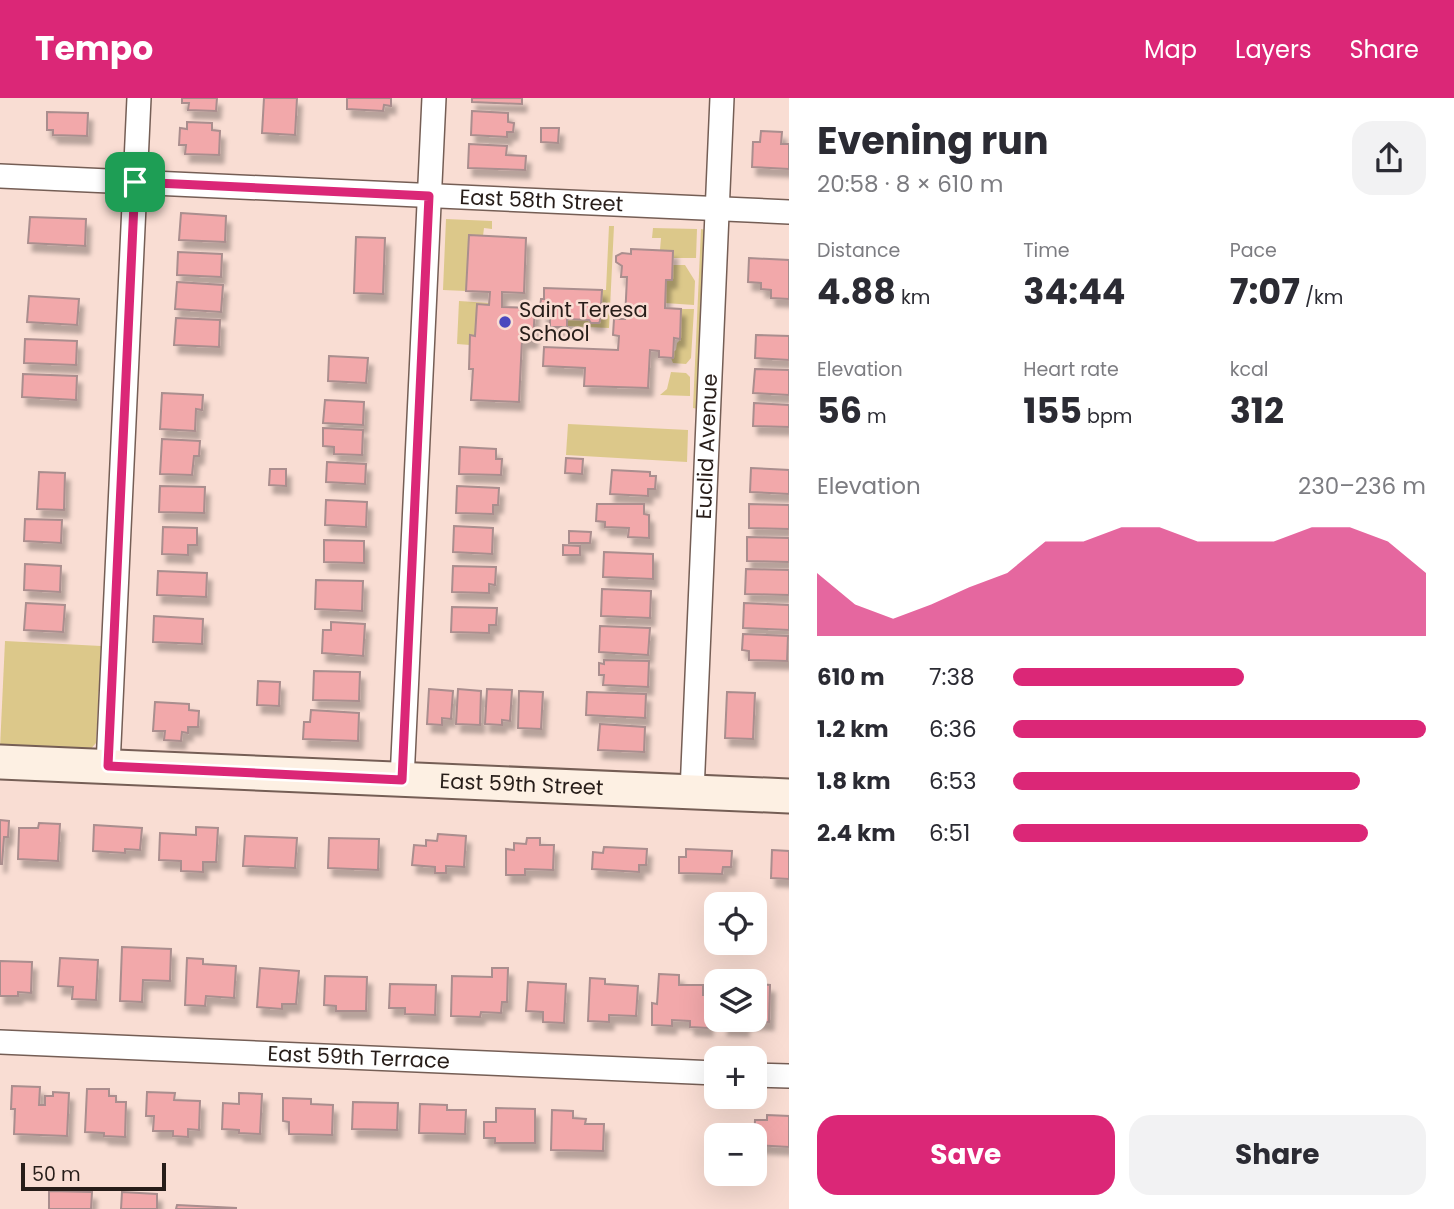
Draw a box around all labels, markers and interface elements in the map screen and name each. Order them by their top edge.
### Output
text: Tempo [35,25,153,72]
text: Map [1144,33,1197,66]
text: Layers [1235,33,1311,66]
text: Share [1349,33,1419,66]
text: Evening run [817,114,1049,167]
button: share [1352,121,1426,195]
pin [105,152,165,212]
icon: arrive [116,163,154,201]
text: 20:58 · 8 × 610 m [817,168,1004,200]
street label: East 58th Street [459,182,624,218]
text: Distance [817,237,900,264]
text: Time [1023,237,1070,264]
text: Pace [1230,237,1277,264]
text: 4.88 [817,267,896,316]
text: 34:44 [1023,267,1126,316]
text: 7:07 [1230,267,1300,316]
text: km [896,284,930,311]
text: /km [1300,284,1343,311]
place label: Saint Teresa School [519,295,648,348]
marker: Saint Teresa School [497,314,513,330]
text: Elevation [817,356,903,383]
text: Heart rate [1023,356,1119,383]
text: kcal [1230,356,1269,383]
street label: Euclid Avenue [689,373,724,520]
text: 56 [817,386,862,435]
text: 155 [1023,386,1082,435]
text: 312 [1230,386,1284,435]
text: m [862,403,887,430]
text: bpm [1082,403,1132,430]
text: Elevation [817,470,921,502]
text: 230–236 m [1298,470,1426,502]
text: 610 m [817,661,885,693]
text: 7:38 [929,661,975,693]
text: 1.2 km [817,713,889,745]
text: 6:36 [929,713,977,745]
text: 1.8 km [817,765,891,797]
text: 6:53 [929,765,977,797]
street label: East 59th Street [439,766,604,802]
text: 2.4 km [817,817,896,849]
text: 6:51 [929,817,970,849]
map controls [704,892,767,1186]
button: locate [704,892,767,955]
button: layers [704,969,767,1032]
street label: East 59th Terrace [267,1039,450,1075]
button: + [704,1046,767,1109]
button: Save [817,1115,1115,1195]
button: Share [1129,1115,1426,1195]
button: − [704,1123,767,1186]
scale bar [21,1160,166,1192]
text: 50 m [32,1161,81,1188]

